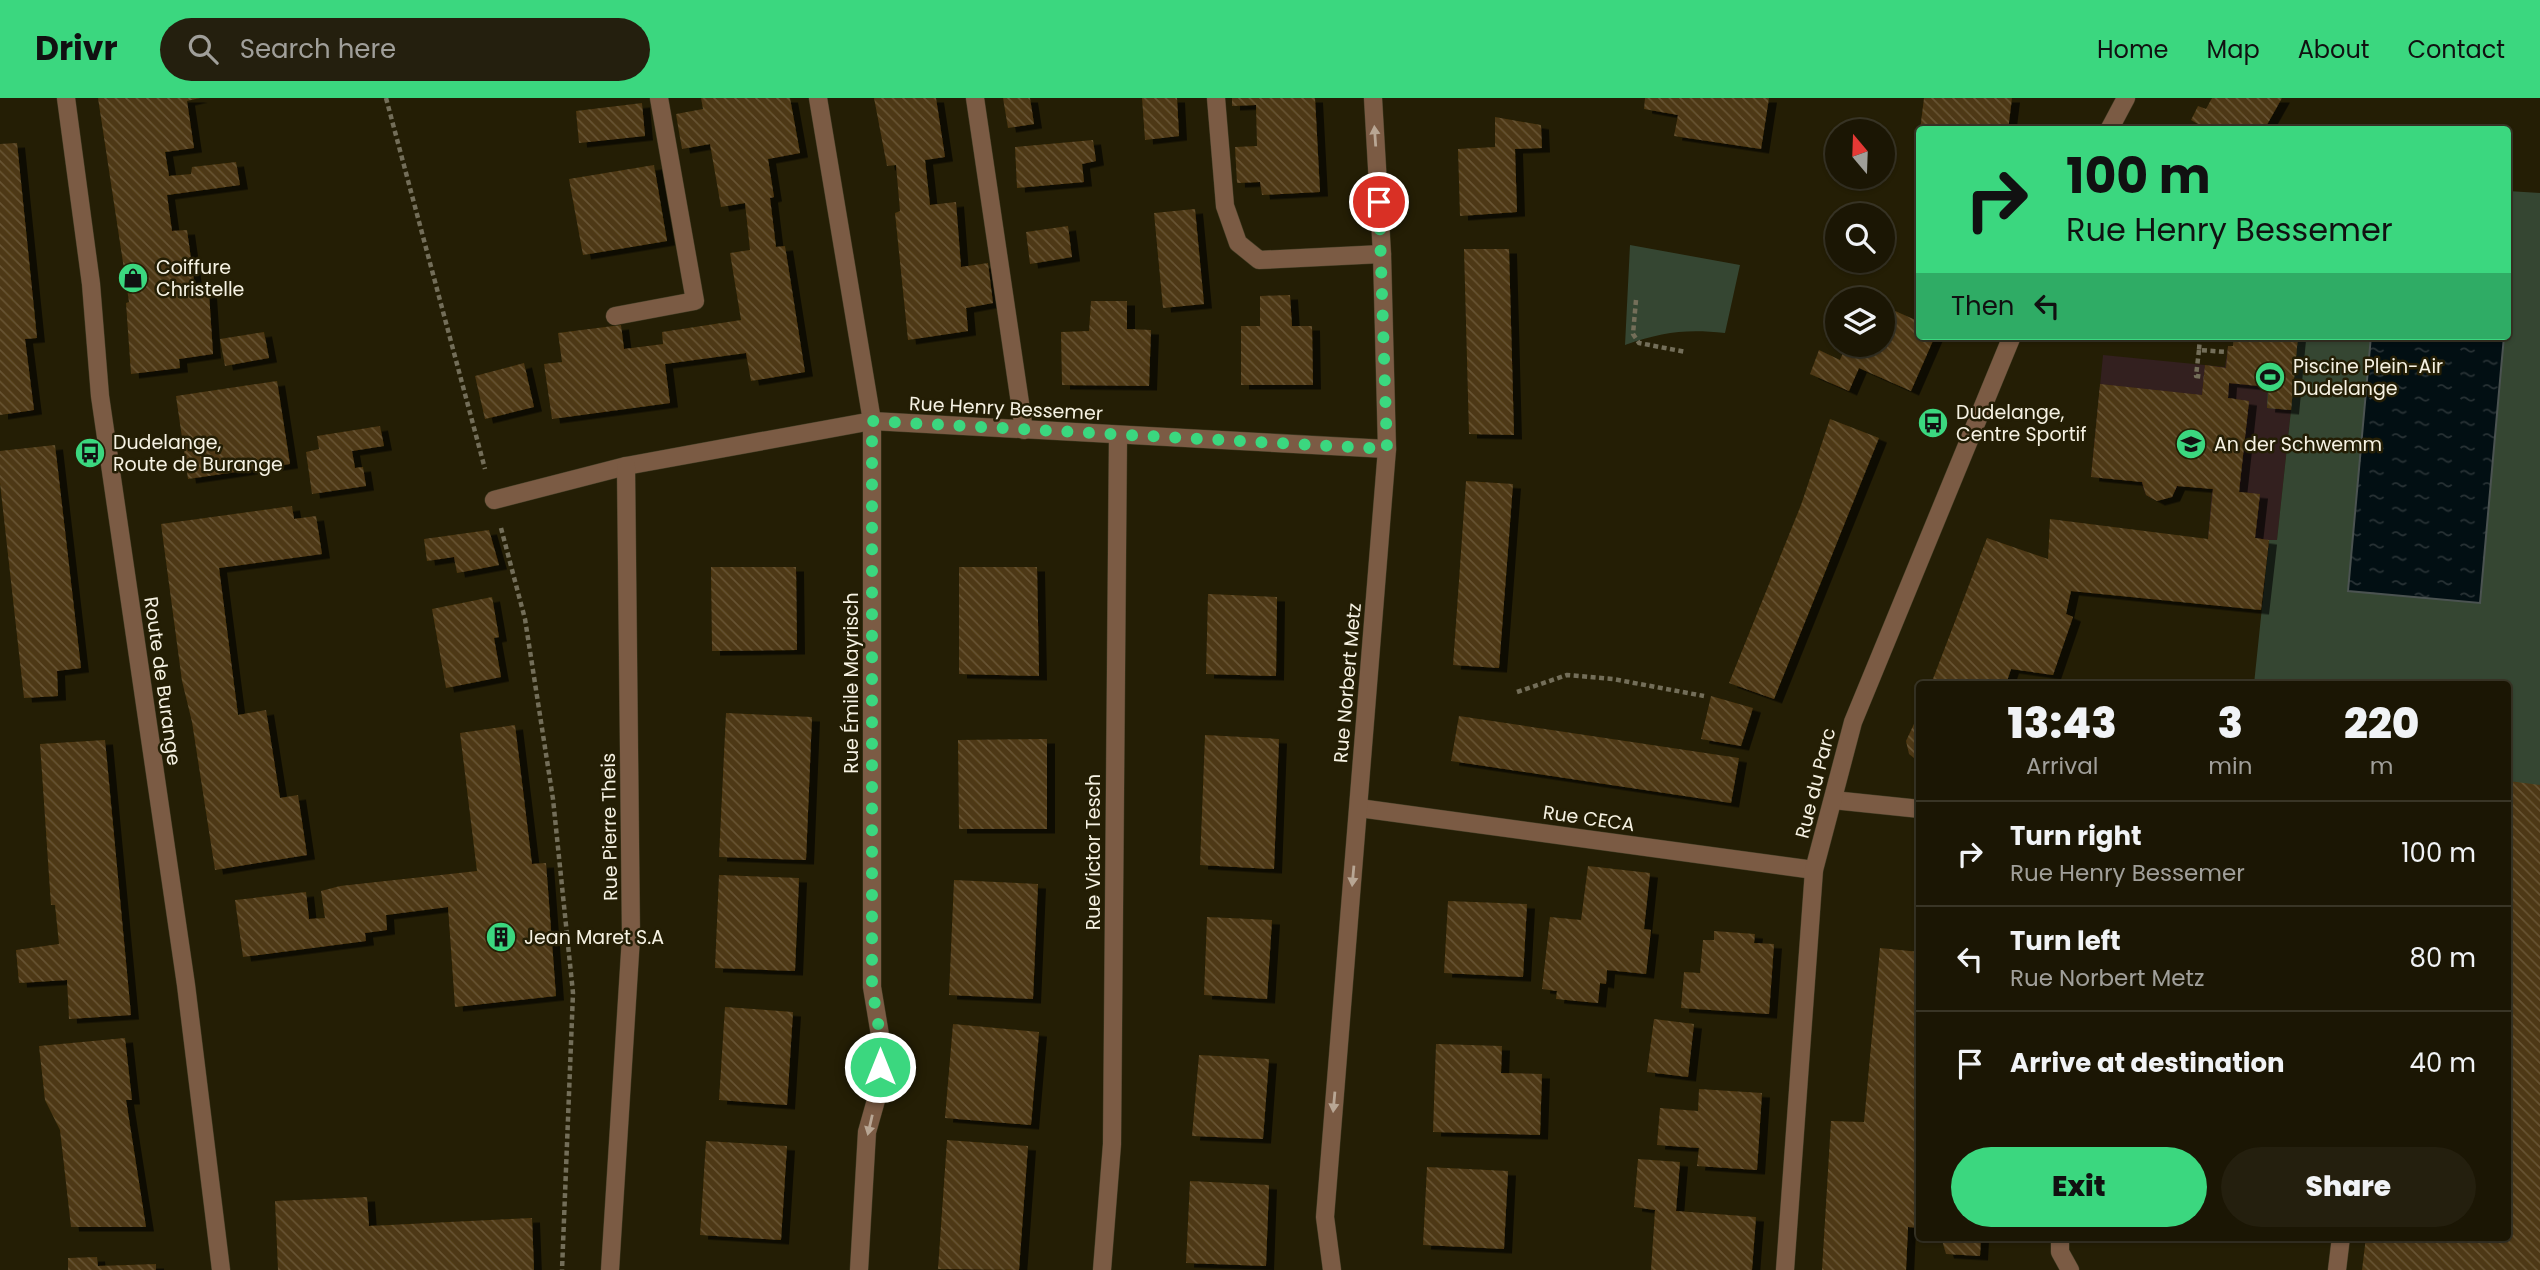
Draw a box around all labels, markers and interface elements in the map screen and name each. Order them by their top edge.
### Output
search box [160,18,650,81]
text: Drivr [35,25,118,72]
icon: search [184,30,222,68]
text: Search here [240,31,396,67]
text: Home [2097,33,2169,66]
text: Map [2207,33,2260,66]
text: About [2298,33,2369,66]
text: Contact [2407,33,2505,66]
north arrow [1825,119,1895,189]
map controls [1825,119,1895,357]
one-way arrow [1369,125,1380,147]
text: 100 m [2066,142,2211,210]
icon: right [1951,154,2042,245]
pin [1349,172,1409,232]
icon: arrive [1360,183,1398,221]
button: search [1825,203,1895,273]
text: Rue Henry Bessemer [2066,207,2393,252]
place label: Coiffure Christelle [156,254,244,303]
shop icon: Coiffure Christelle [116,261,150,295]
button: layers [1825,287,1895,357]
icon: left [2028,287,2066,325]
text: Then [1951,288,2014,324]
place label: Piscine Plein-Air Dudelange [2293,353,2443,402]
sports icon: Piscine Plein-Air Dudelange [2253,360,2287,394]
street label: Rue Henry Bessemer [908,390,1104,427]
place label: Dudelange, Centre Sportif [1956,399,2087,448]
bus stop icon: Dudelange, Centre Sportif [1916,406,1950,440]
school or university icon: An der Schwemm [2174,427,2208,461]
place label: Dudelange, Route de Burange [113,429,283,478]
place label: An der Schwemm [2214,431,2382,458]
bus stop icon: Dudelange, Route de Burange [73,436,107,470]
street label: Rue Émile Mayrisch [838,592,865,774]
street label: Route de Burange [137,595,188,767]
street label: Rue Norbert Metz [1327,602,1368,764]
text: 13:43 [2008,694,2117,753]
text: 3 [2218,694,2243,753]
text: 220 [2344,694,2419,753]
street label: Rue du Parc [1789,725,1842,841]
text: Arrival [2026,750,2098,782]
text: min [2208,750,2252,782]
text: m [2370,750,2394,782]
street label: Rue Pierre Theis [595,753,624,901]
street label: Rue Victor Tesch [1080,774,1107,930]
street label: Rue CECA [1541,799,1637,838]
text: Turn right [2010,818,2142,854]
icon: right [1951,835,1989,873]
text: 100 m [2401,835,2476,871]
text: Rue Henry Bessemer [2010,857,2245,889]
one-way arrow [1347,865,1358,887]
building icon: Jean Maret S.A [484,920,518,954]
text: Turn left [2010,923,2121,959]
place label: Jean Maret S.A [524,924,664,951]
icon: left [1951,940,1989,978]
text: 80 m [2410,940,2476,976]
text: Rue Norbert Metz [2010,962,2204,994]
position arrow [843,1030,917,1104]
icon: arrive [1951,1045,1989,1083]
text: Arrive at destination [2010,1045,2285,1081]
text: 40 m [2410,1045,2476,1081]
one-way arrow [1328,1092,1339,1114]
one-way arrow [864,1114,875,1136]
button: Exit [1951,1147,2207,1227]
button: Share [2221,1147,2476,1227]

